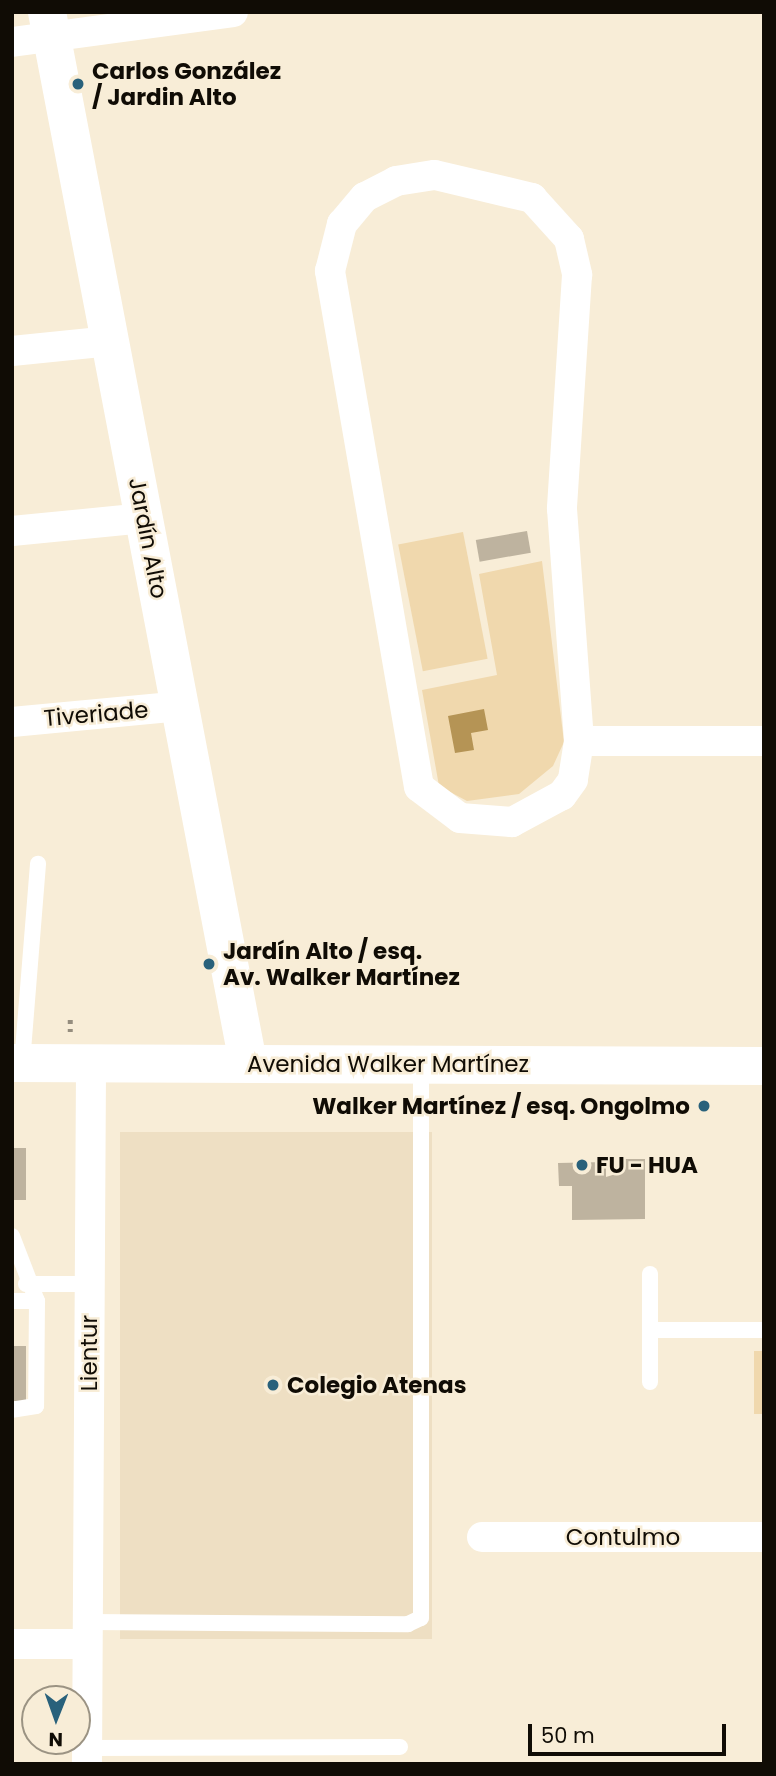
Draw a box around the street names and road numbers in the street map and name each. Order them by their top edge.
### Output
street label: Jardín Alto [123,475,173,601]
street label: Tiveriade [43,696,149,732]
street label: Avenida Walker Martínez [247,1050,529,1078]
street label: Lientur [75,1315,103,1391]
street label: Contulmo [566,1523,680,1551]

